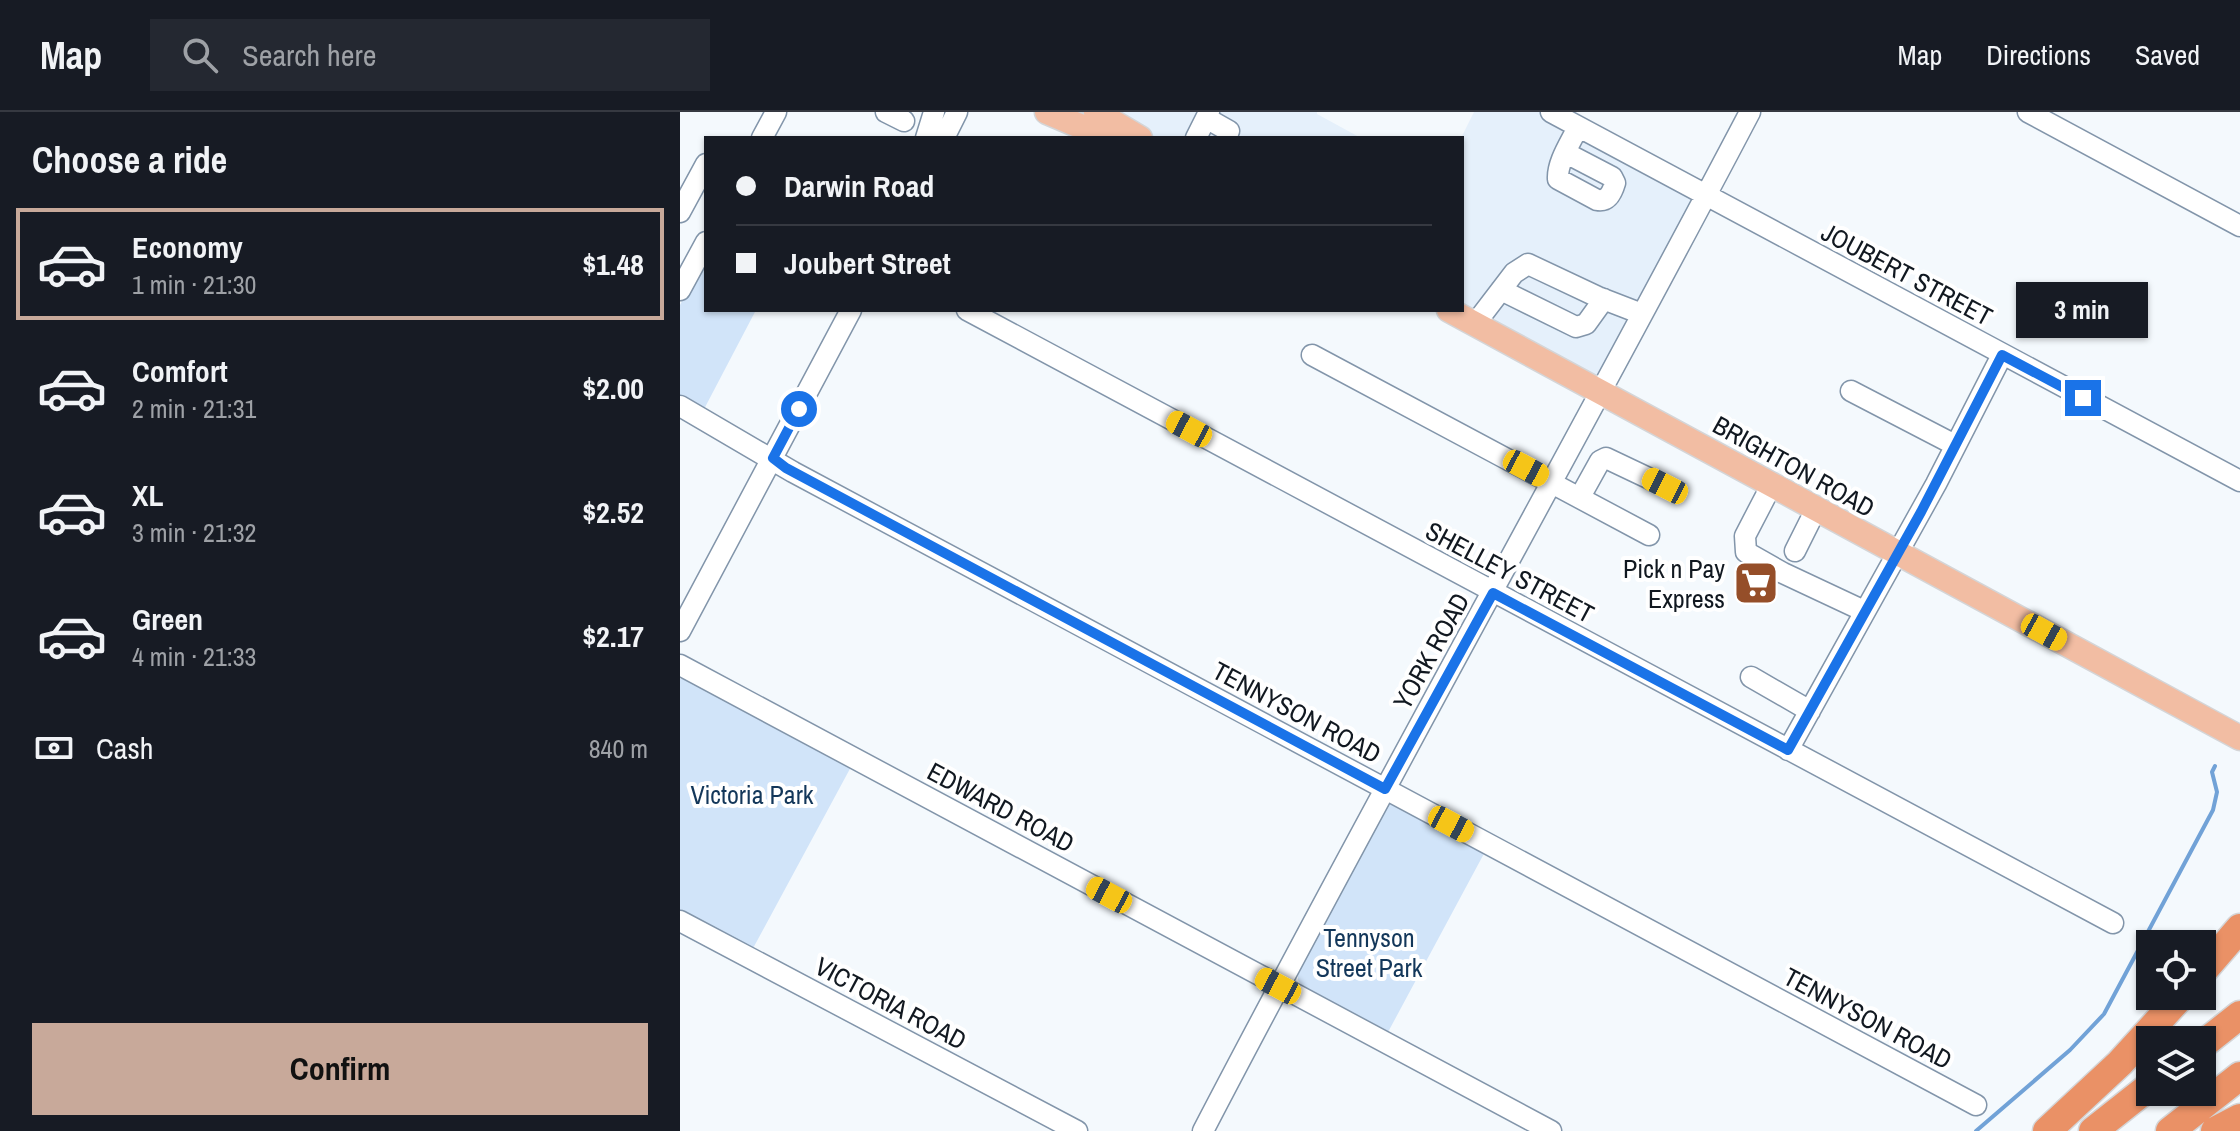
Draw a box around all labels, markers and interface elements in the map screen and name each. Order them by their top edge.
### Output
search box [150,19,710,91]
text: Map [40,30,102,81]
icon: search [178,33,222,77]
text: Search here [242,35,376,75]
text: Map [1898,36,1942,74]
text: Directions [1986,36,2091,74]
text: Saved [2135,36,2200,74]
text: Choose a ride [32,136,227,184]
text: Darwin Road [784,166,934,206]
street label: JOUBERT STREET [1815,214,1999,334]
text: Economy [132,227,243,267]
icon: car [36,228,108,300]
text: Joubert Street [784,243,951,283]
text: $1.48 [582,244,644,284]
text: 1 min · 21:30 [132,267,256,302]
callout: 3 min [2017,282,2149,338]
text: 3 min [2054,292,2110,327]
text: Comfort [132,351,228,391]
icon: car [36,352,108,424]
text: $2.00 [582,368,644,408]
route end [2065,380,2101,416]
text: 2 min · 21:31 [132,391,256,426]
route start [781,391,817,427]
car [1162,407,1216,451]
street label: BRIGHTON ROAD [1707,407,1881,525]
car [1499,446,1553,490]
car [1638,464,1692,508]
text: XL [132,475,163,515]
icon: car [36,476,108,548]
text: $2.52 [582,492,644,532]
street label: SHELLEY STREET [1420,513,1600,631]
text: 3 min · 21:32 [132,515,256,550]
place label: Pick n Pay Express [1623,551,1725,616]
supermarket icon: Pick n Pay Express [1732,559,1780,607]
street label: YORK ROAD [1385,587,1477,715]
text: Green [132,599,203,639]
icon: car [36,600,108,672]
car [2017,610,2071,654]
text: $2.17 [582,616,644,656]
text: 4 min · 21:33 [132,639,256,674]
street label: TENNYSON ROAD [1207,653,1387,771]
icon: cash [32,726,76,770]
text: Cash [96,728,153,768]
text: 840 m [589,731,648,766]
street label: EDWARD ROAD [921,754,1081,860]
park label: Victoria Park [691,777,814,812]
car [1424,802,1478,846]
car [1082,873,1136,917]
park label: Tennyson Street Park [1316,920,1423,985]
map controls [2136,930,2216,1106]
button: locate [2136,930,2216,1010]
street label: VICTORIA ROAD [809,948,973,1058]
street label: TENNYSON ROAD [1778,959,1958,1077]
car [1251,964,1305,1008]
button: Confirm [32,1023,648,1115]
button: layers [2136,1026,2216,1106]

